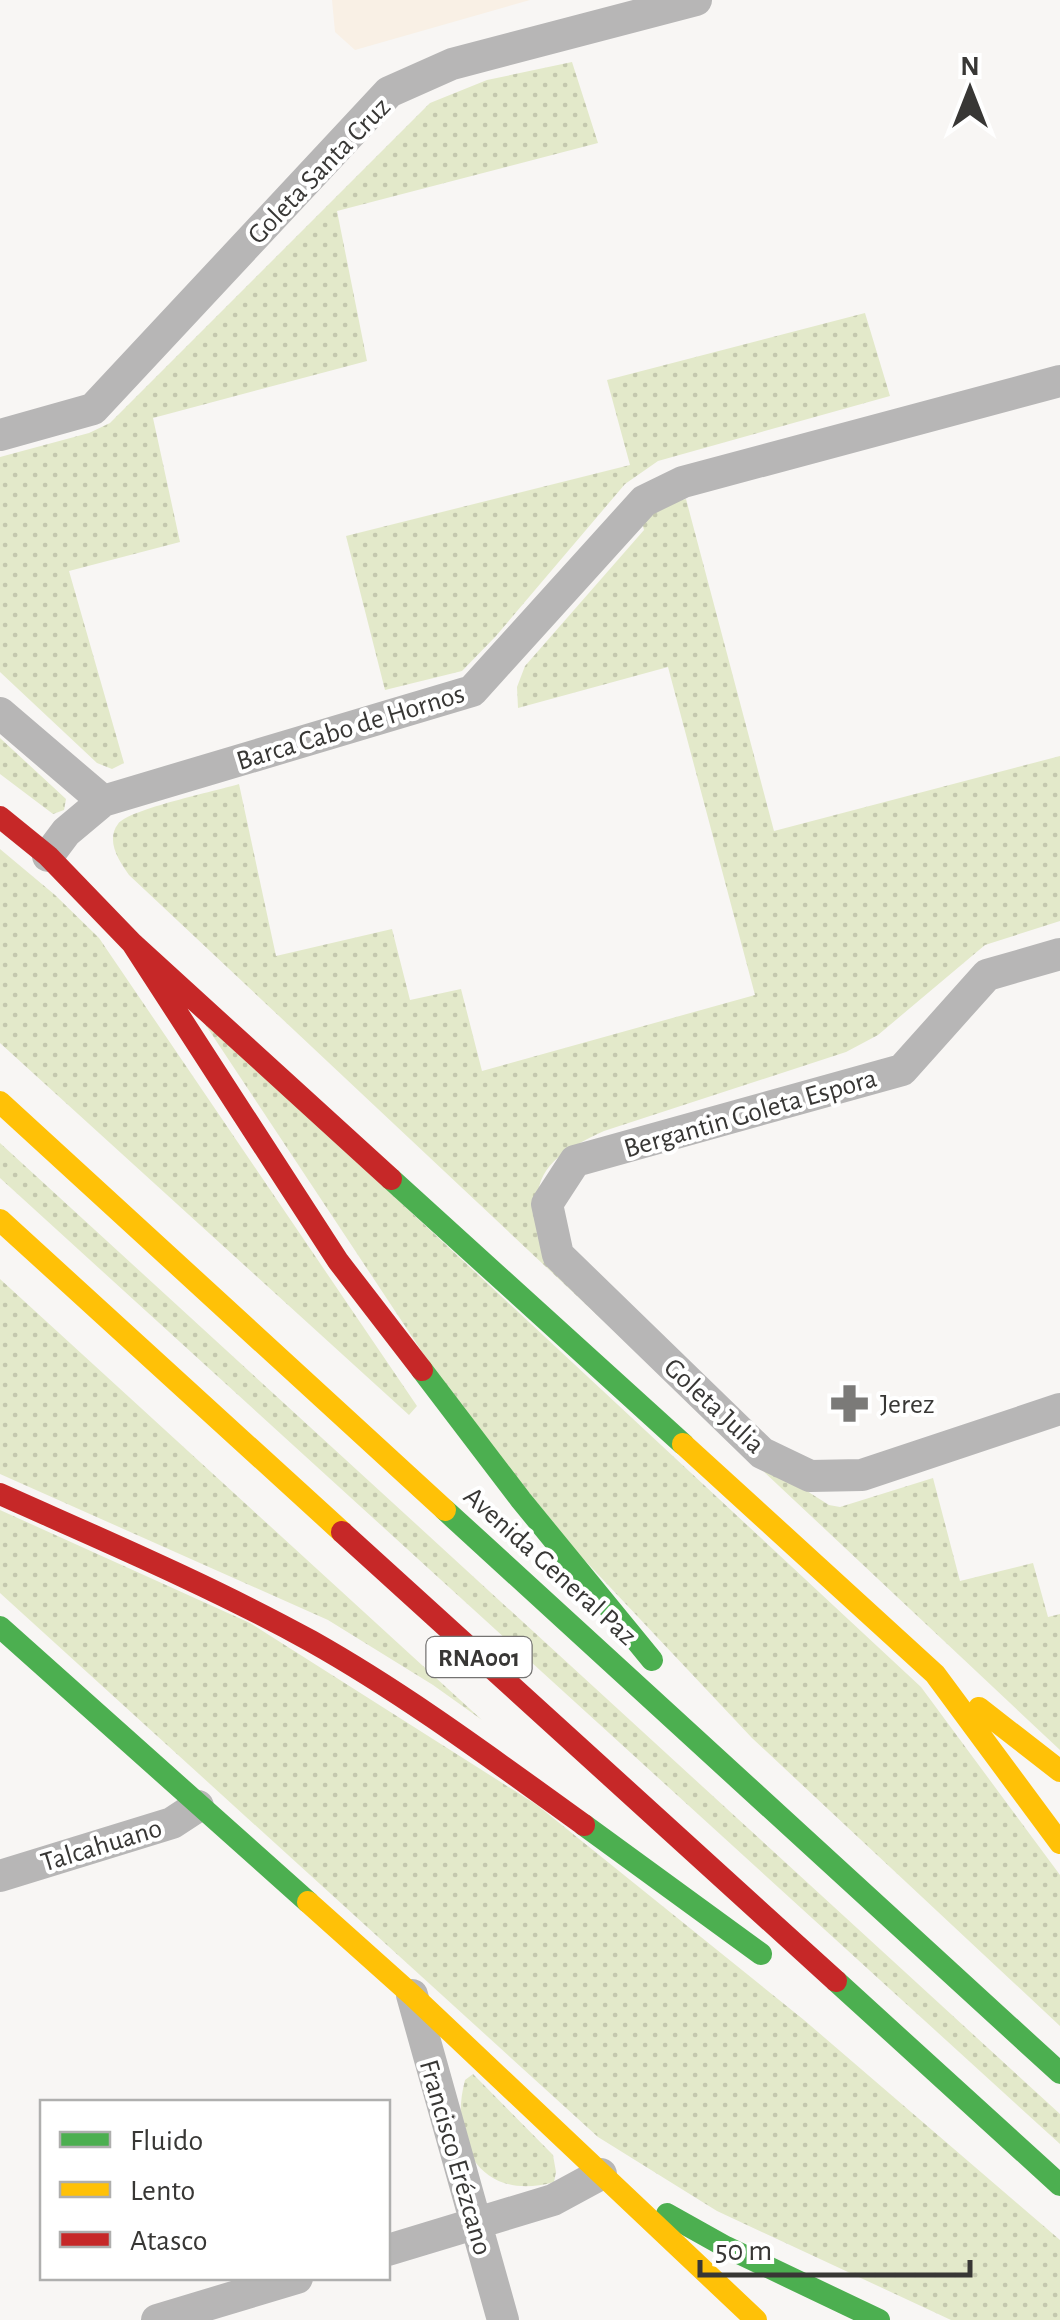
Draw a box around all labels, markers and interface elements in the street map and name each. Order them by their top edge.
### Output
north arrow [920,40,1020,140]
text: N [960,53,980,81]
street label: Goleta Santa Cruz [243,93,396,250]
street label: Barca Cabo de Hornos [233,680,468,776]
street label: Bergantin Goleta Espora [621,1064,880,1163]
street label: Goleta Julia [658,1353,769,1460]
pharmacy icon: Jerez [829,1382,871,1424]
place label: Jerez [880,1391,935,1419]
street label: Avenida General Paz [458,1482,641,1651]
road number: RNA001 [426,1637,532,1677]
street label: Talcahuano [38,1814,165,1878]
street label: Francisco Erézcano [414,2057,496,2258]
legend [40,2100,390,2280]
text: Fluido [130,2126,203,2156]
text: Lento [130,2176,195,2206]
scale bar [700,2215,970,2277]
text: Atasco [130,2226,208,2256]
text: 50 m [715,2236,772,2266]

